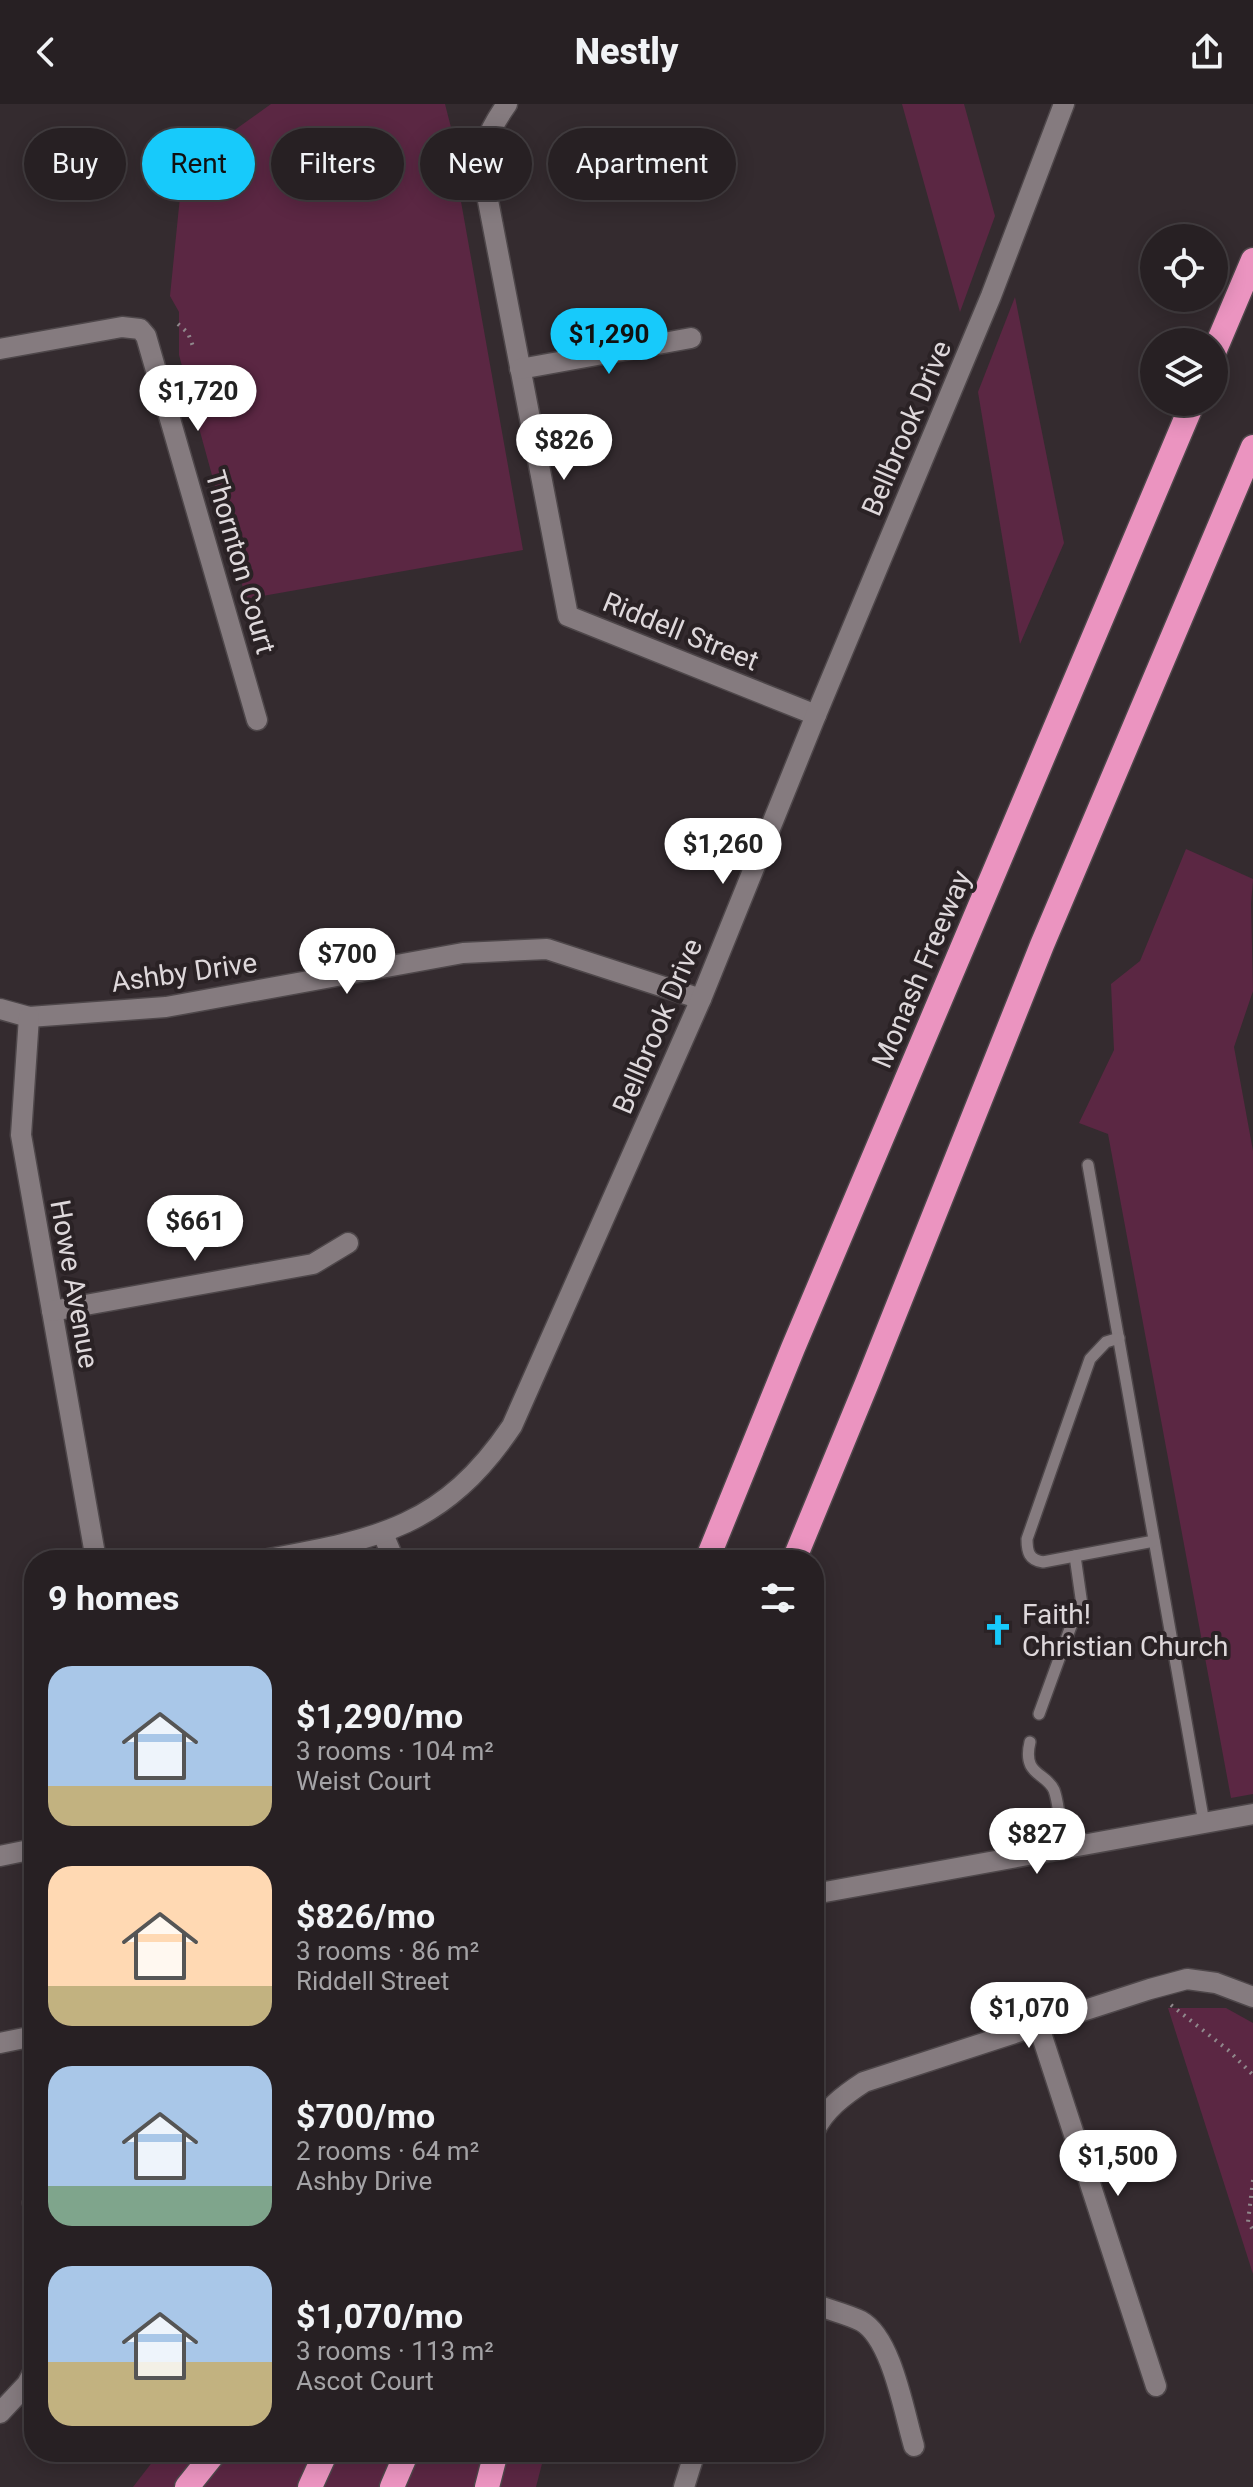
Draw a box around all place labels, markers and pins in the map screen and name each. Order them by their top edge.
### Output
pin: $1,290 [544,308,674,376]
pin: $1,720 [133,365,263,433]
pin: $826 [517,414,611,482]
pin: $1,260 [658,818,788,886]
pin: $700 [300,928,394,996]
pin: $661 [148,1195,242,1263]
place label: Faith! Christian Church [1022,1598,1228,1663]
church icon: Faith! Christian Church [981,1613,1015,1647]
pin: $827 [990,1808,1084,1876]
pin: $1,070 [964,1982,1094,2050]
pin: $1,500 [1053,2130,1183,2198]

